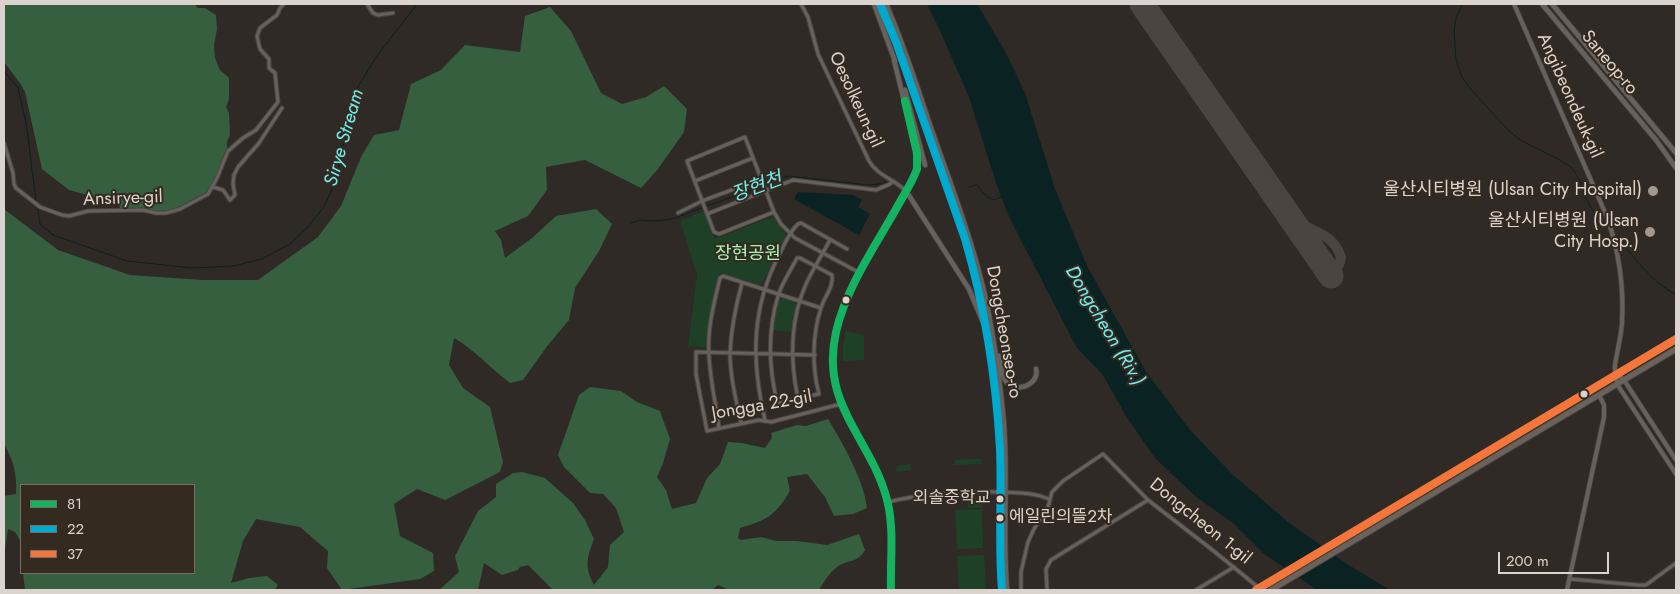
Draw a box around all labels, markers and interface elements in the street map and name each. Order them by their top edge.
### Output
street label: Saneop-ro [1576,27,1642,99]
street label: Angibeondeuk-gil [1532,30,1606,162]
street label: Oesolkeun-gil [823,49,887,151]
water label: Sirye Stream [320,87,370,189]
water label: 장현천 [728,168,786,208]
place label: 울산시티병원 (Ulsan City Hospital) [1383,180,1642,202]
marker: 울산시티병원 (Ulsan City Hospital) [1646,184,1660,198]
street label: Ansirye-gil [83,187,163,211]
place label: 울산시티병원 (Ulsan City Hosp.) [1488,211,1639,253]
marker: 울산시티병원 (Ulsan City Hosp.) [1643,225,1657,239]
park label: 장현공원 [715,244,781,266]
water label: Dongcheon (Riv.) [1059,262,1149,390]
street label: Dongcheonseo-ro [981,264,1025,400]
unlabelled marker [841,295,851,305]
street label: Jongga 22-gil [710,387,814,425]
unlabelled marker [1579,389,1589,399]
street label: Dongcheon 1-gil [1145,474,1255,570]
legend [20,484,195,574]
place label: 외솔중학교 [913,489,991,509]
text: 81 [67,493,82,515]
marker: 외솔중학교 [995,494,1005,504]
place label: 에일린의뜰2차 [1009,508,1113,528]
marker: 에일린의뜰2차 [995,513,1005,523]
text: 22 [67,518,84,540]
scale bar [1500,542,1611,574]
text: 37 [67,543,83,565]
text: 200 m [1506,550,1549,572]

